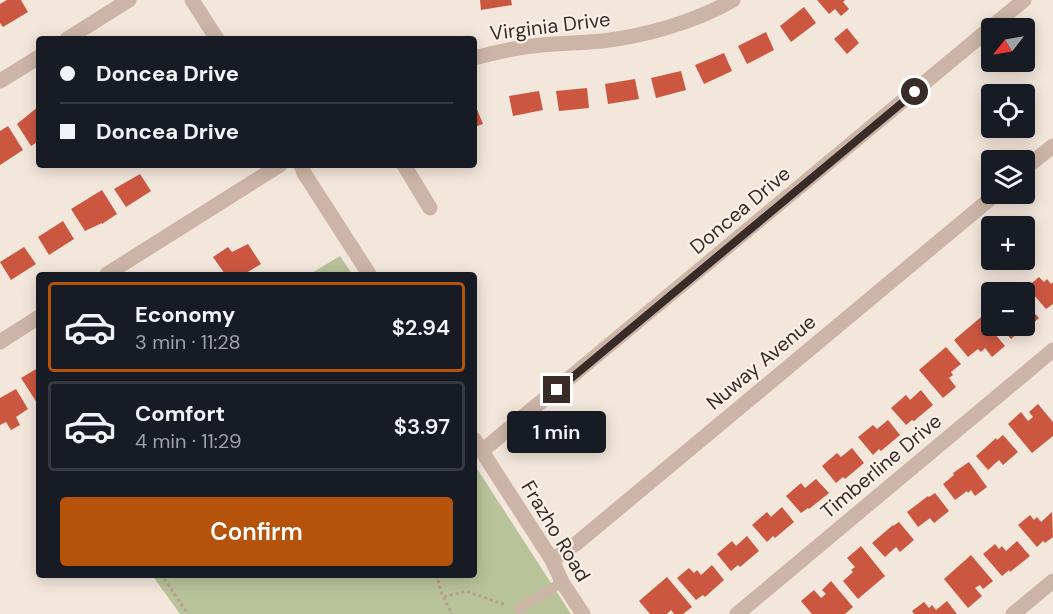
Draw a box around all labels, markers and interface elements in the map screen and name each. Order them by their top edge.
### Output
street label: Virginia Drive [488,6,612,46]
north arrow [981,18,1035,72]
map controls [981,18,1035,336]
text: Doncea Drive [96,59,239,88]
route start [901,78,928,105]
button: locate [981,84,1035,138]
text: Doncea Drive [96,117,239,146]
button: layers [981,150,1035,204]
street label: Doncea Drive [684,160,796,260]
button: + [981,216,1035,270]
button: − [981,282,1035,336]
icon: car [63,300,117,354]
text: Economy [135,300,235,329]
street label: Nuway Avenue [701,309,821,415]
text: $2.94 [392,313,450,342]
text: 3 min · 11:28 [135,329,241,355]
route end [543,376,570,403]
icon: car [63,399,117,453]
text: Comfort [135,399,225,428]
street label: Timberline Drive [815,408,947,524]
callout: 1 min [508,411,606,453]
text: $3.97 [394,412,450,441]
text: 1 min [533,419,580,445]
text: 4 min · 11:29 [135,428,242,454]
street label: Frazho Road [516,476,596,586]
button: Confirm [60,497,453,566]

